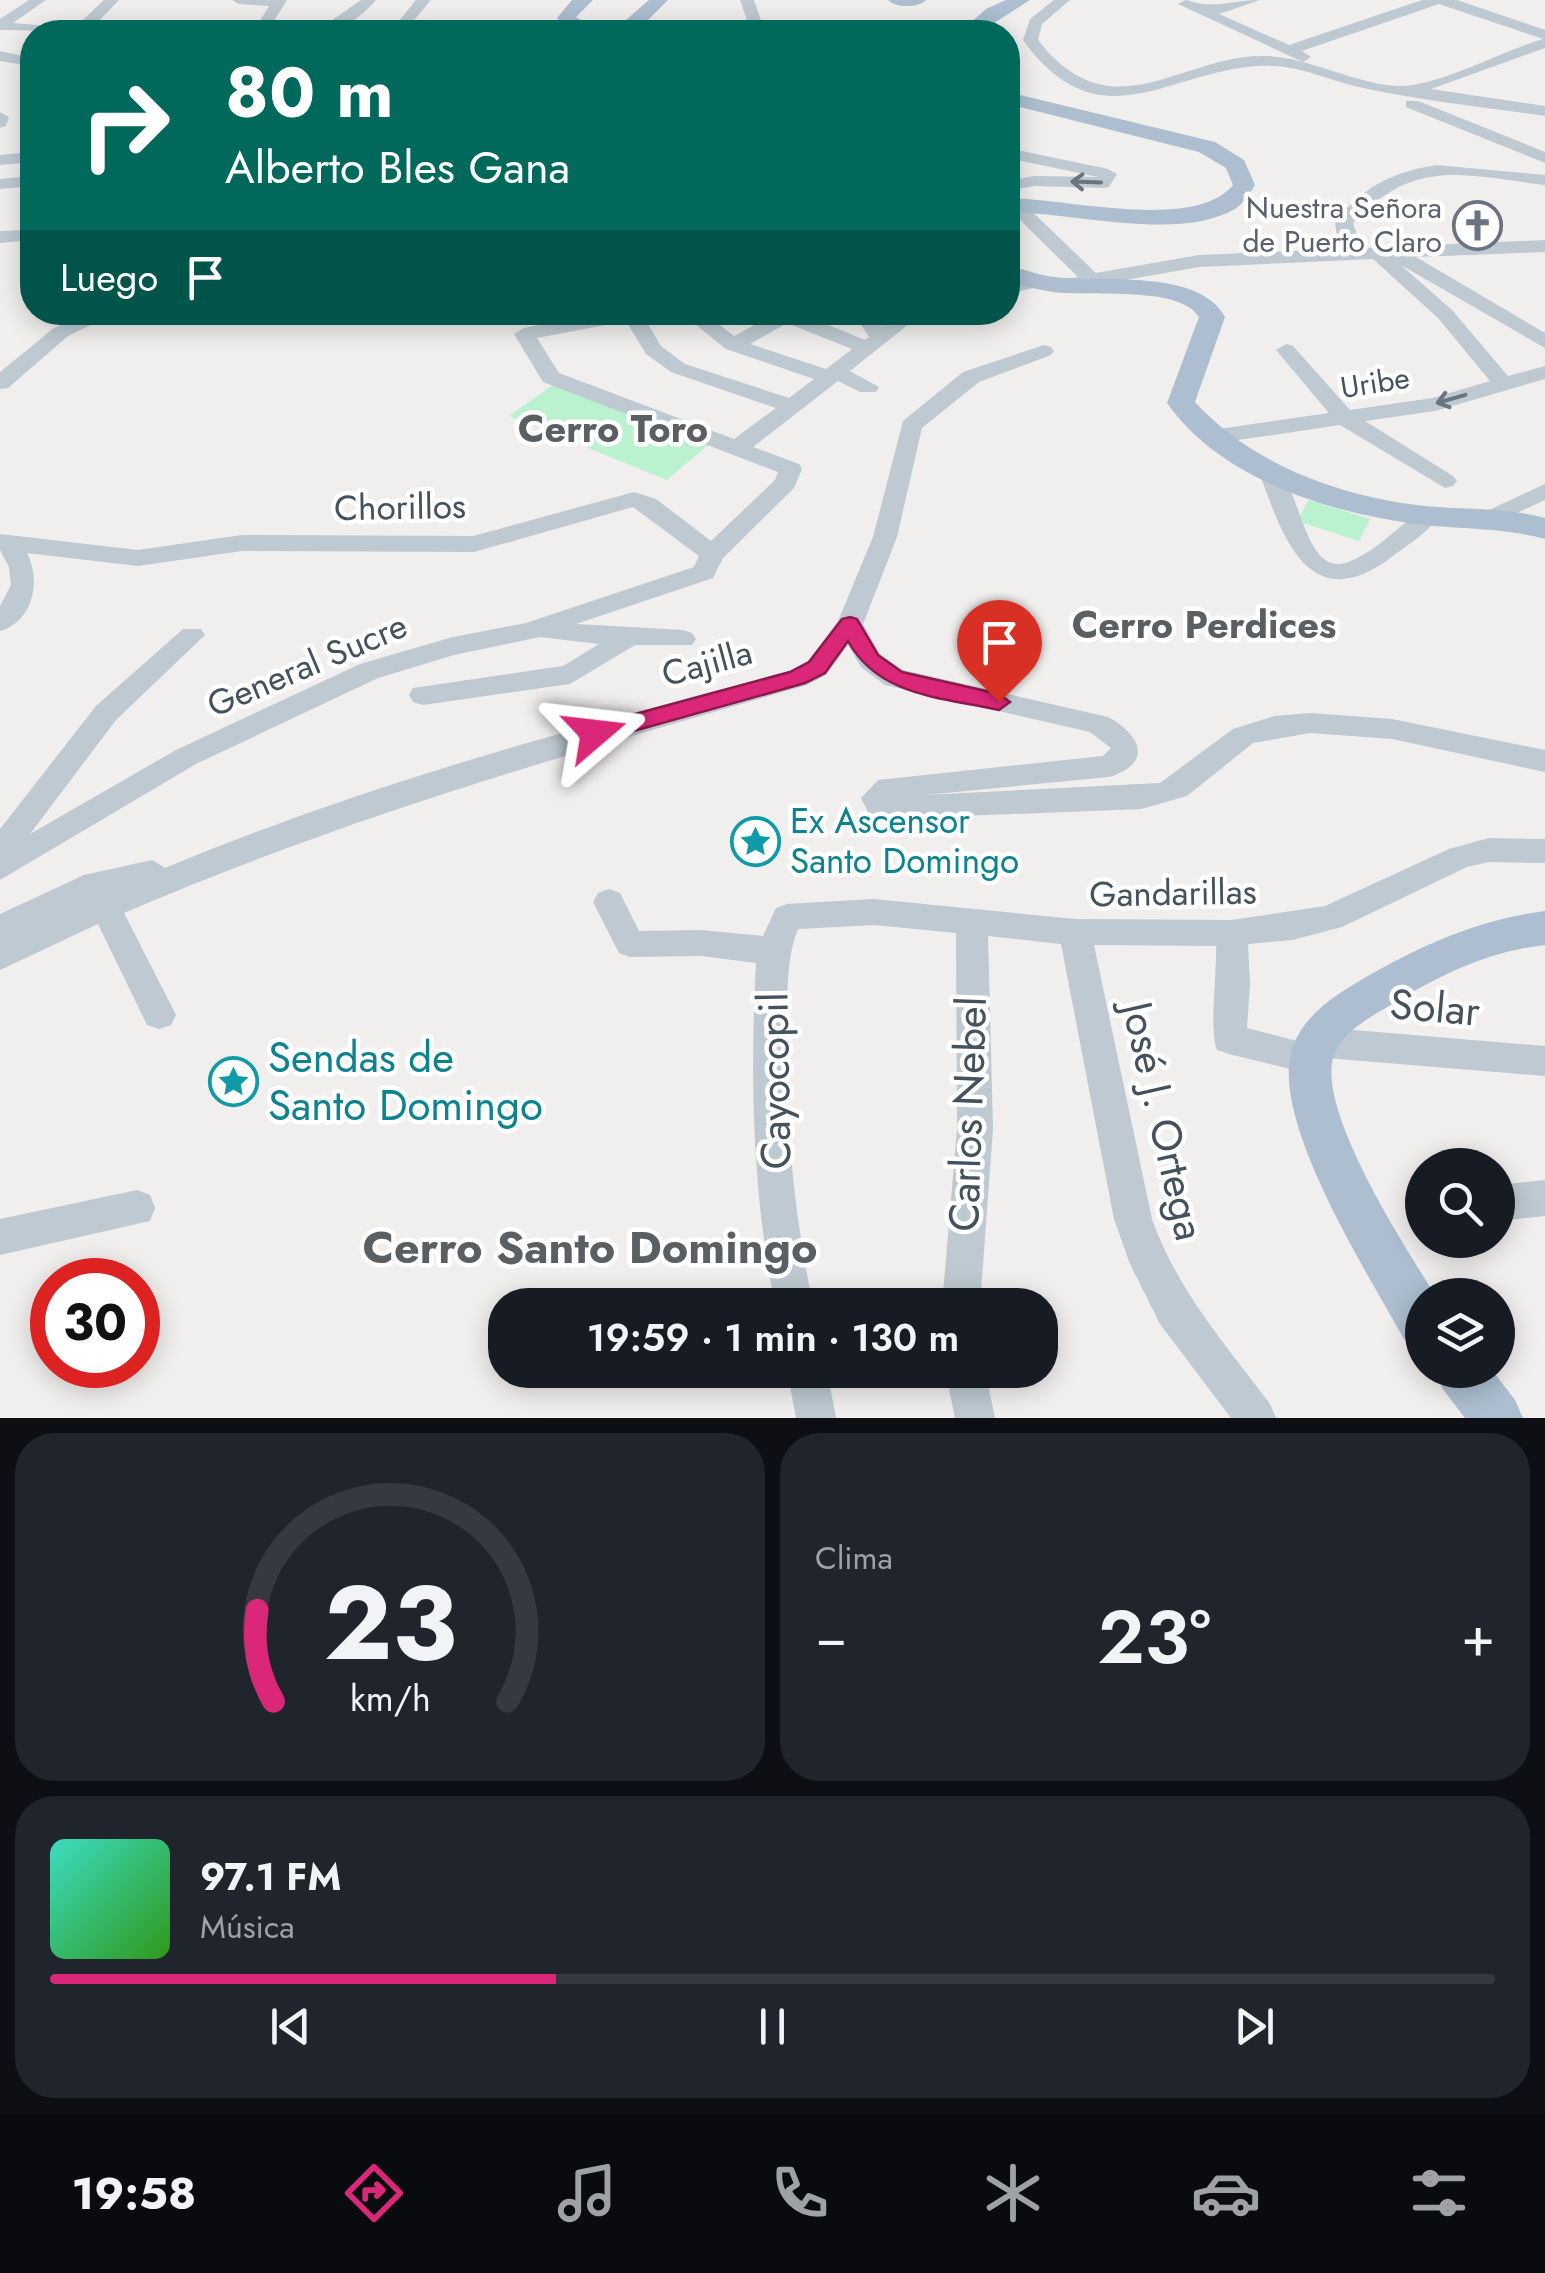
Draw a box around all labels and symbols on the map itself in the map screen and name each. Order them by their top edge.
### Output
one-way arrow [1070,173,1102,192]
place label: Nuestra Señora de Puerto Claro [1242,186,1442,263]
church icon: Nuestra Señora de Puerto Claro [1451,199,1503,251]
street label: Uribe [1337,356,1413,409]
one-way arrow [1436,391,1467,409]
district label: Cerro Toro [518,401,708,456]
street label: Chorillos [334,481,466,533]
district label: Cerro Perdices [1072,597,1336,652]
street label: General Sucre [199,600,415,730]
pin [957,600,1042,703]
street label: Cajilla [656,627,758,699]
position arrow [543,681,647,785]
place label: Ex Ascensor Santo Domingo [790,796,1019,886]
place icon: Ex Ascensor Santo Domingo [729,815,781,867]
street label: Gandarillas [1089,867,1257,919]
street label: Solar [1387,973,1483,1042]
street label: José J. Ortega [1105,991,1221,1246]
street label: Cayocopil [742,992,807,1170]
street label: Carlos Nebel [933,996,1002,1232]
place label: Sendas de Santo Domingo [268,1027,543,1136]
place icon: Sendas de Santo Domingo [207,1055,259,1107]
district label: Cerro Santo Domingo [362,1215,818,1280]
speed limit sign: 30 [30,1258,160,1388]

